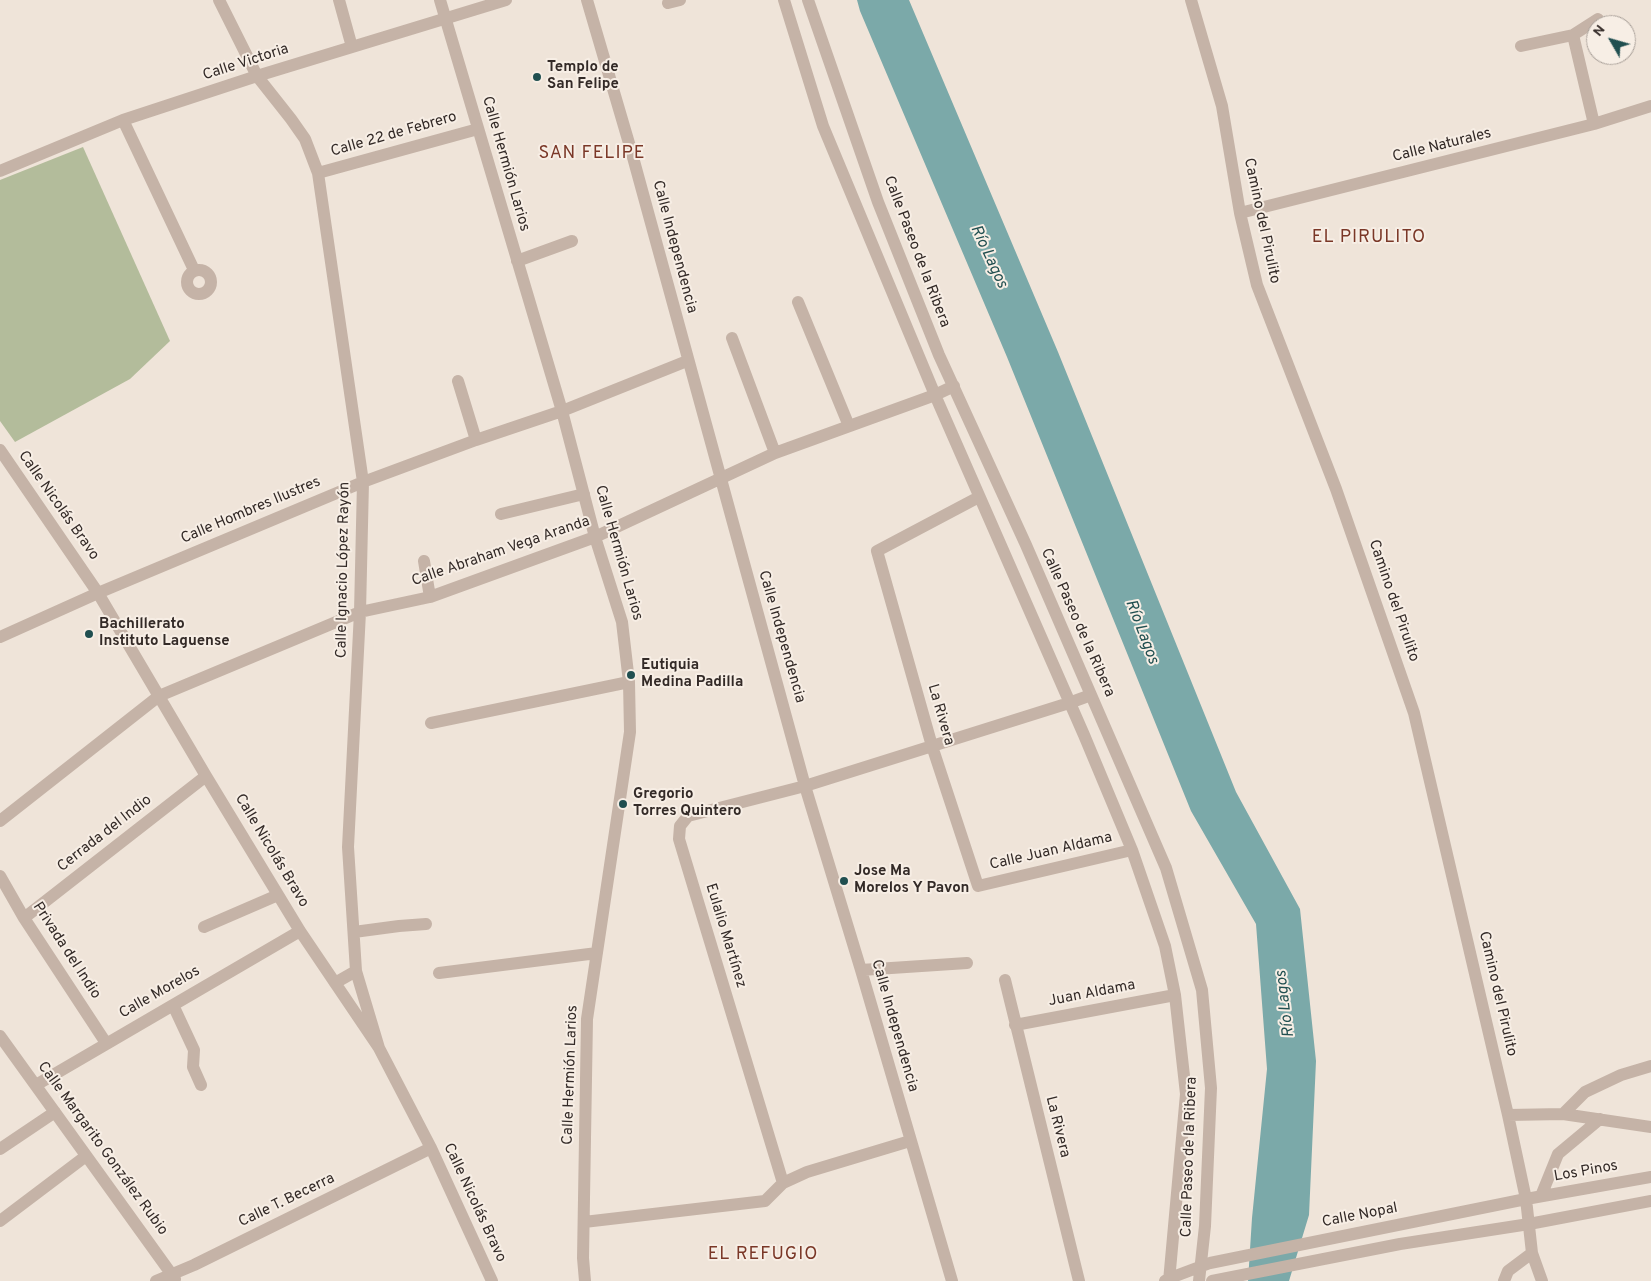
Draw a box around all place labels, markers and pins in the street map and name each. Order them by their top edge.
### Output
place label: Templo de San Felipe [547,59,619,94]
marker: Templo de San Felipe [531,71,543,83]
place label: Bachillerato Instituto Laguense [99,616,230,651]
marker: Bachillerato Instituto Laguense [83,628,95,640]
place label: Eutiquia Medina Padilla [641,657,743,692]
marker: Eutiquia Medina Padilla [625,669,637,681]
place label: Gregorio Torres Quintero [633,786,742,821]
marker: Gregorio Torres Quintero [617,798,629,810]
place label: Jose Ma Morelos Y Pavon [854,863,969,898]
marker: Jose Ma Morelos Y Pavon [838,875,850,887]

